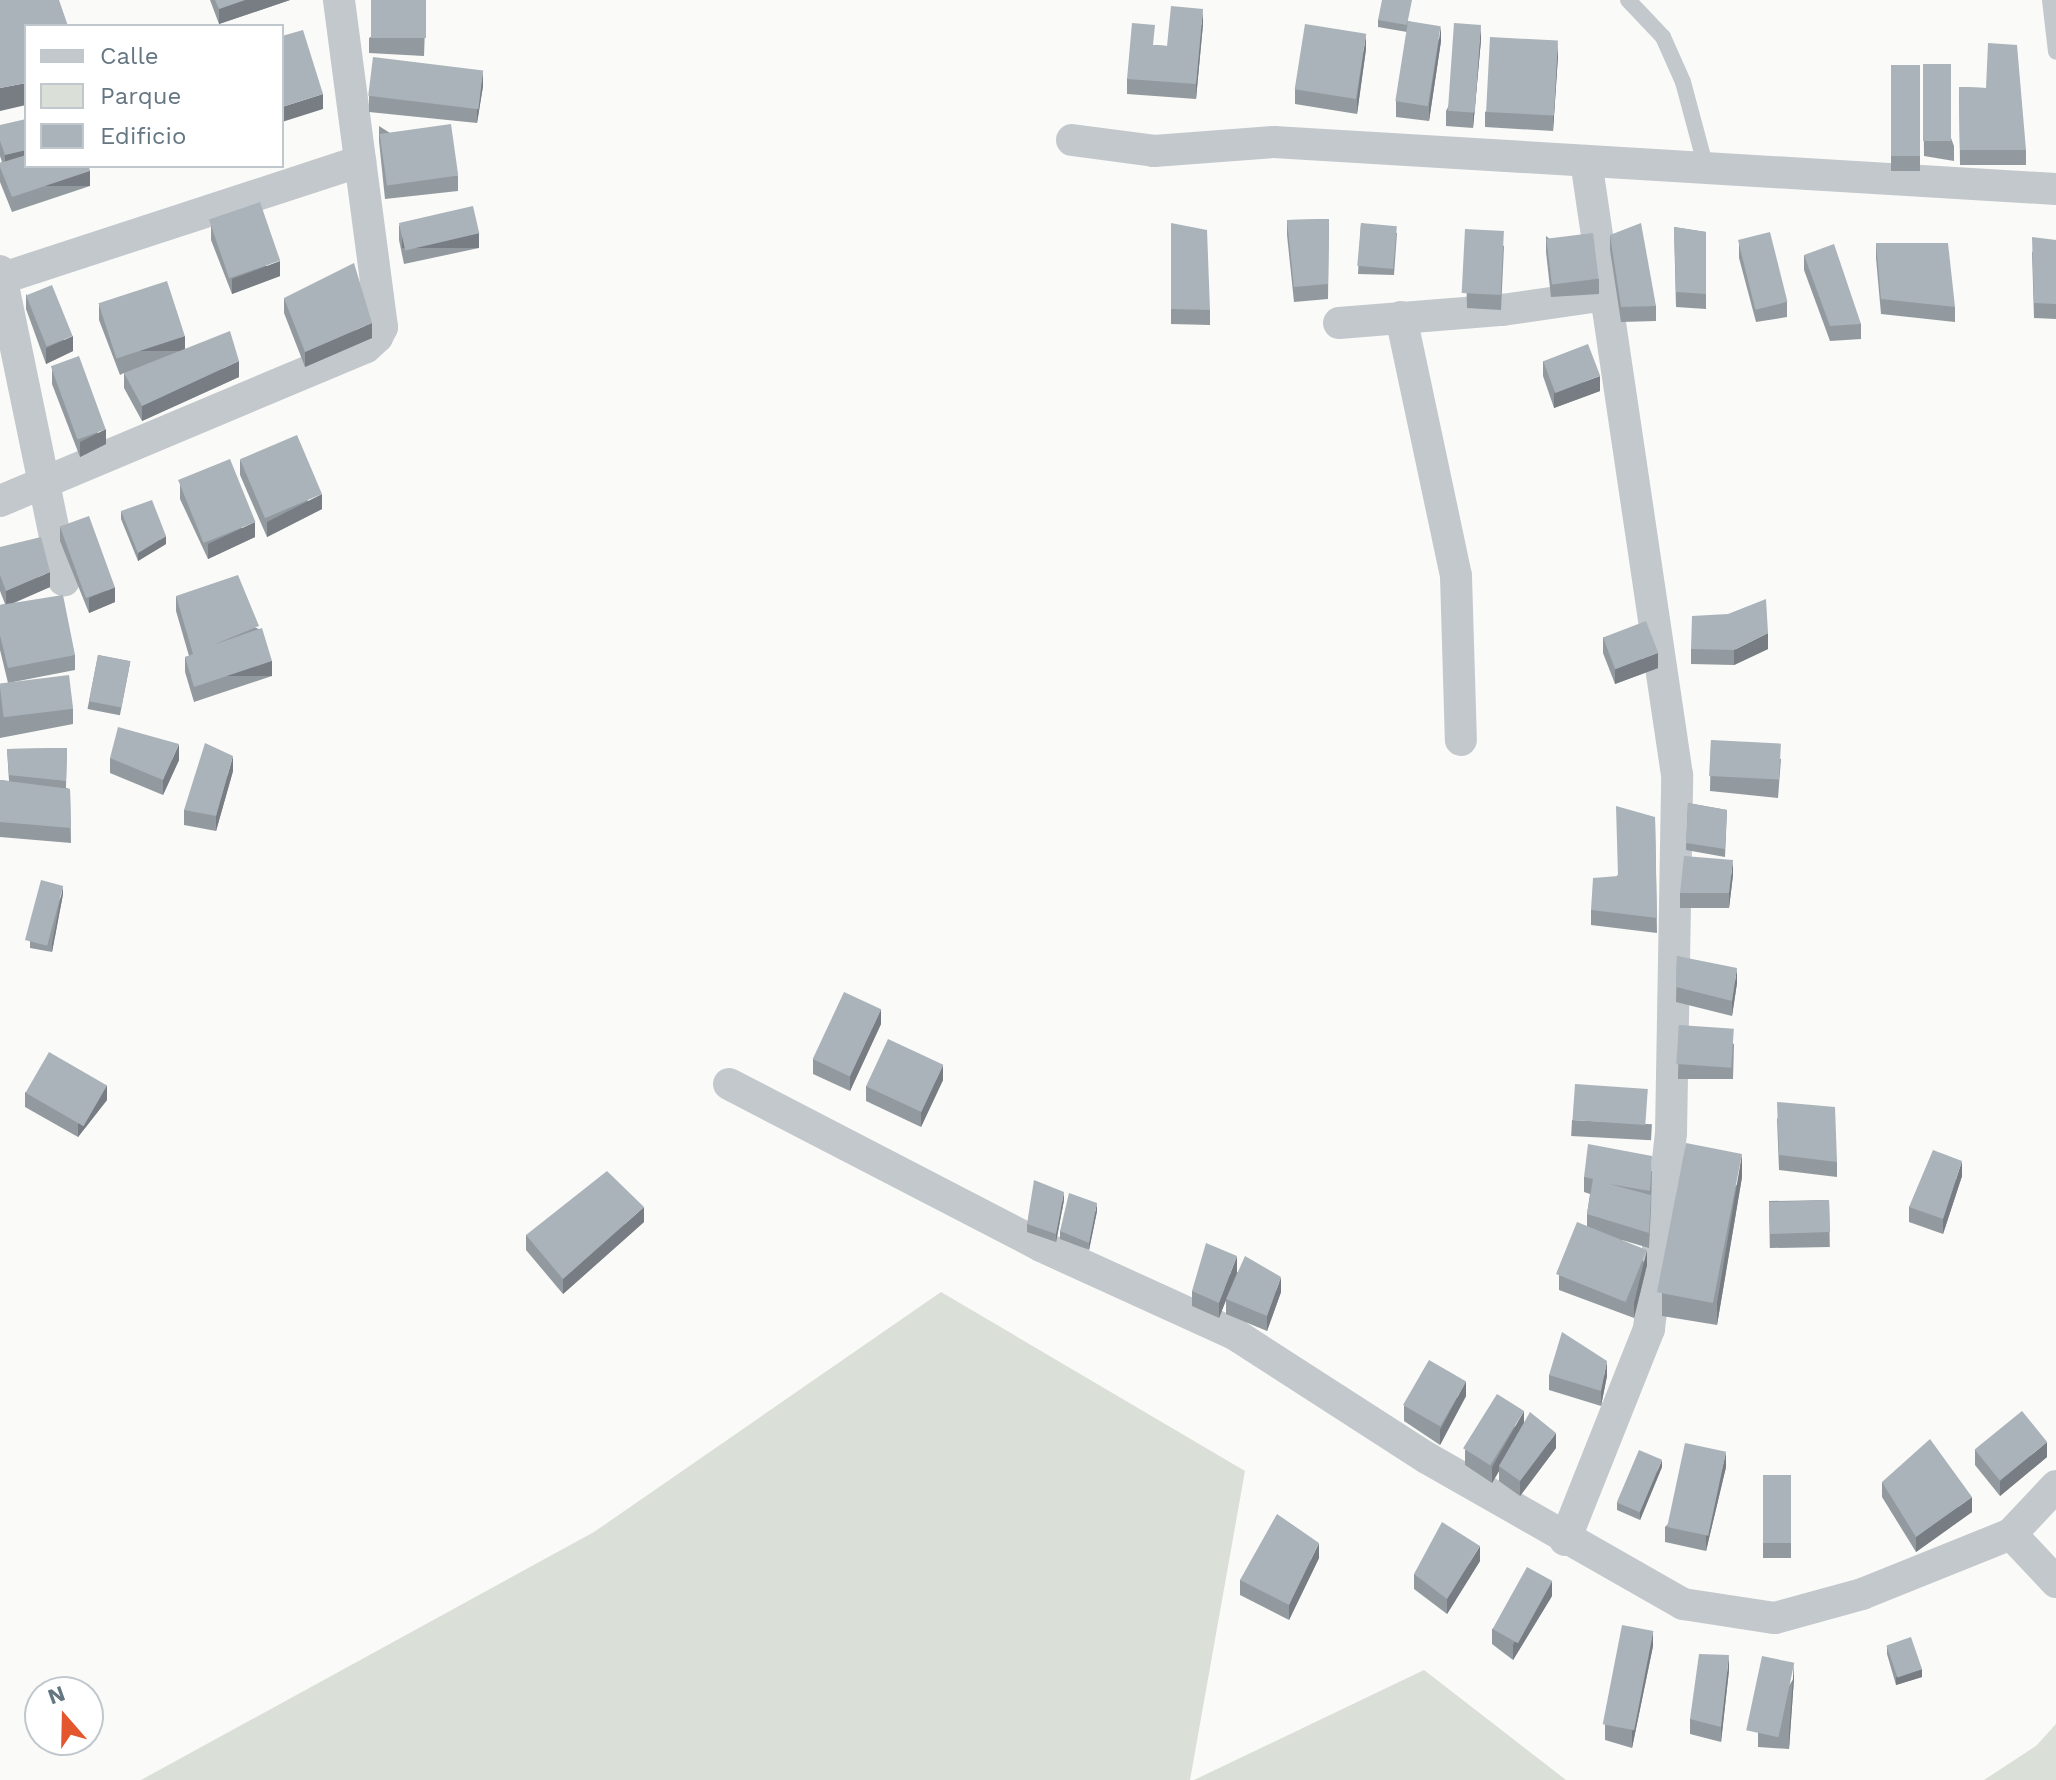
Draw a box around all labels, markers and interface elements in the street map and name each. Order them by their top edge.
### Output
legend [24,24,284,168]
text: Calle [100,42,159,70]
text: Parque [100,82,181,110]
text: Edificio [100,122,186,150]
north arrow [24,1676,104,1756]
text: N [44,1680,68,1709]

